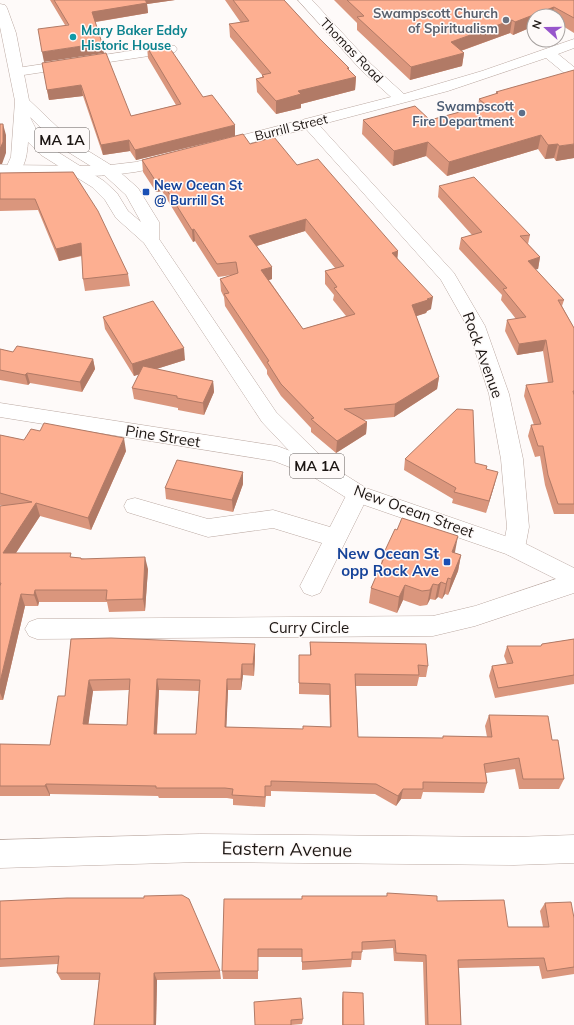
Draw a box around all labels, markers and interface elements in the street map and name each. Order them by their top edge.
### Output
place label: Swampscott Church of Spiritualism [373,5,498,36]
north arrow [526,8,566,48]
street label: Thomas Road [317,14,387,86]
marker: Swampscott Church of Spiritualism [501,15,511,25]
text: N [529,18,545,31]
place label: Mary Baker Eddy Historic House [81,22,188,53]
marker: Mary Baker Eddy Historic House [68,32,78,42]
place label: Swampscott Fire Department [412,98,514,129]
marker: Swampscott Fire Department [517,108,527,118]
street label: Burrill Street [253,110,329,144]
road number: MA 1A [35,128,89,152]
place label: New Ocean St @ Burrill St [154,177,242,208]
marker: New Ocean St @ Burrill St [141,187,151,197]
street label: Rock Avenue [459,309,507,401]
street label: Pine Street [124,421,202,451]
road number: MA 1A [290,454,344,478]
street label: New Ocean Street [351,480,477,542]
place label: New Ocean St opp Rock Ave [337,544,439,580]
marker: New Ocean St opp Rock Ave [442,557,452,567]
street label: Curry Circle [269,618,349,637]
street label: Eastern Avenue [222,836,352,862]

